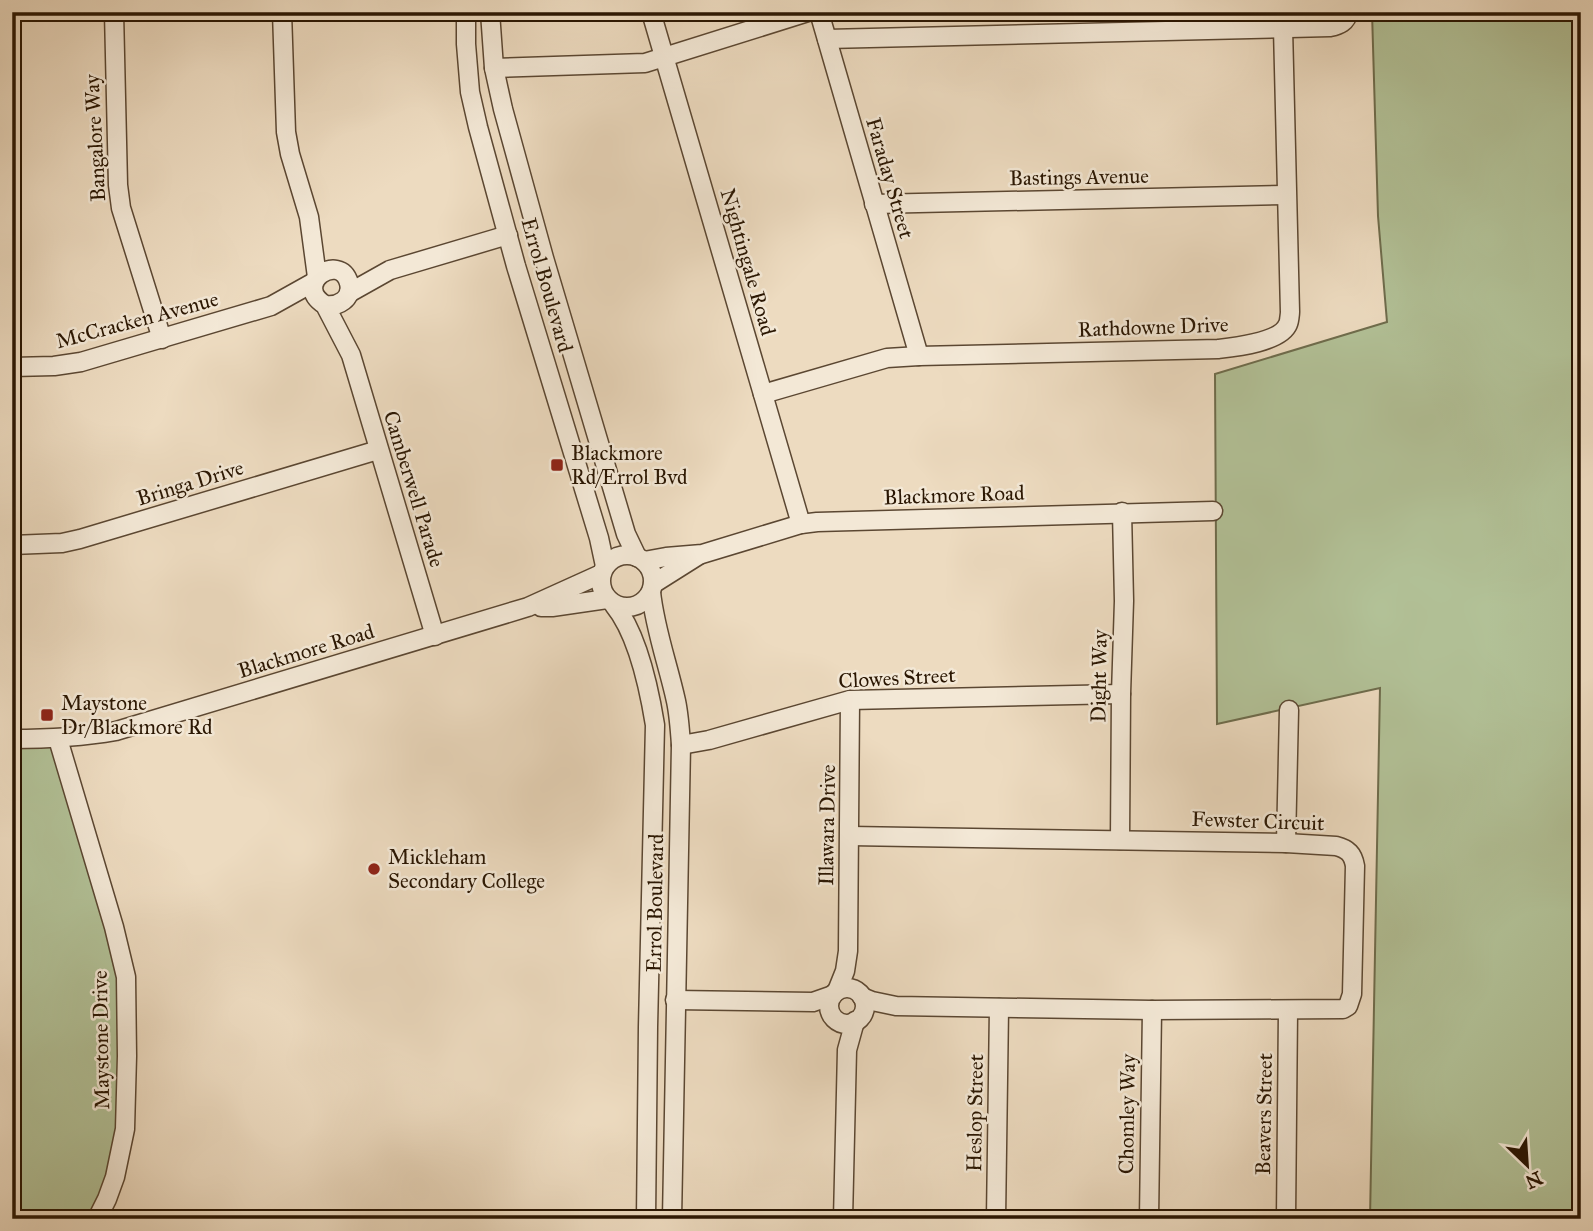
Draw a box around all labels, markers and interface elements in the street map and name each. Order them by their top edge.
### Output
street label: Bangalore Way [79,73,111,202]
street label: Faraday Street [860,115,920,242]
street label: Bastings Avenue [1009,163,1149,191]
street label: Nightingale Road [715,185,782,339]
street label: Errol Boulevard [515,215,579,356]
street label: McCracken Avenue [53,286,222,354]
street label: Rathdowne Drive [1077,311,1229,343]
street label: Camberwell Parade [378,408,450,571]
place label: Blackmore Rd/Errol Bvd [571,440,688,490]
street label: Bringa Drive [133,454,247,512]
marker: Blackmore Rd/Errol Bvd [549,457,565,473]
street label: Blackmore Road [883,480,1025,510]
street label: Blackmore Road [235,618,378,684]
street label: Dight Way [1085,628,1113,723]
street label: Clowes Street [838,662,957,694]
place label: Maystone Dr/Blackmore Rd [61,690,213,740]
marker: Maystone Dr/Blackmore Rd [39,707,55,723]
street label: Illawara Drive [813,764,841,886]
street label: Fewster Circuit [1191,806,1325,836]
street label: Errol Boulevard [641,833,669,973]
place label: Mickleham Secondary College [388,844,545,894]
marker: Mickleham Secondary College [366,861,382,877]
street label: Maystone Drive [87,970,115,1110]
street label: Beavers Street [1250,1052,1278,1175]
street label: Heslop Street [961,1053,989,1172]
street label: Chomley Way [1113,1053,1141,1174]
north arrow [1492,1130,1562,1200]
text: N [1522,1166,1546,1194]

